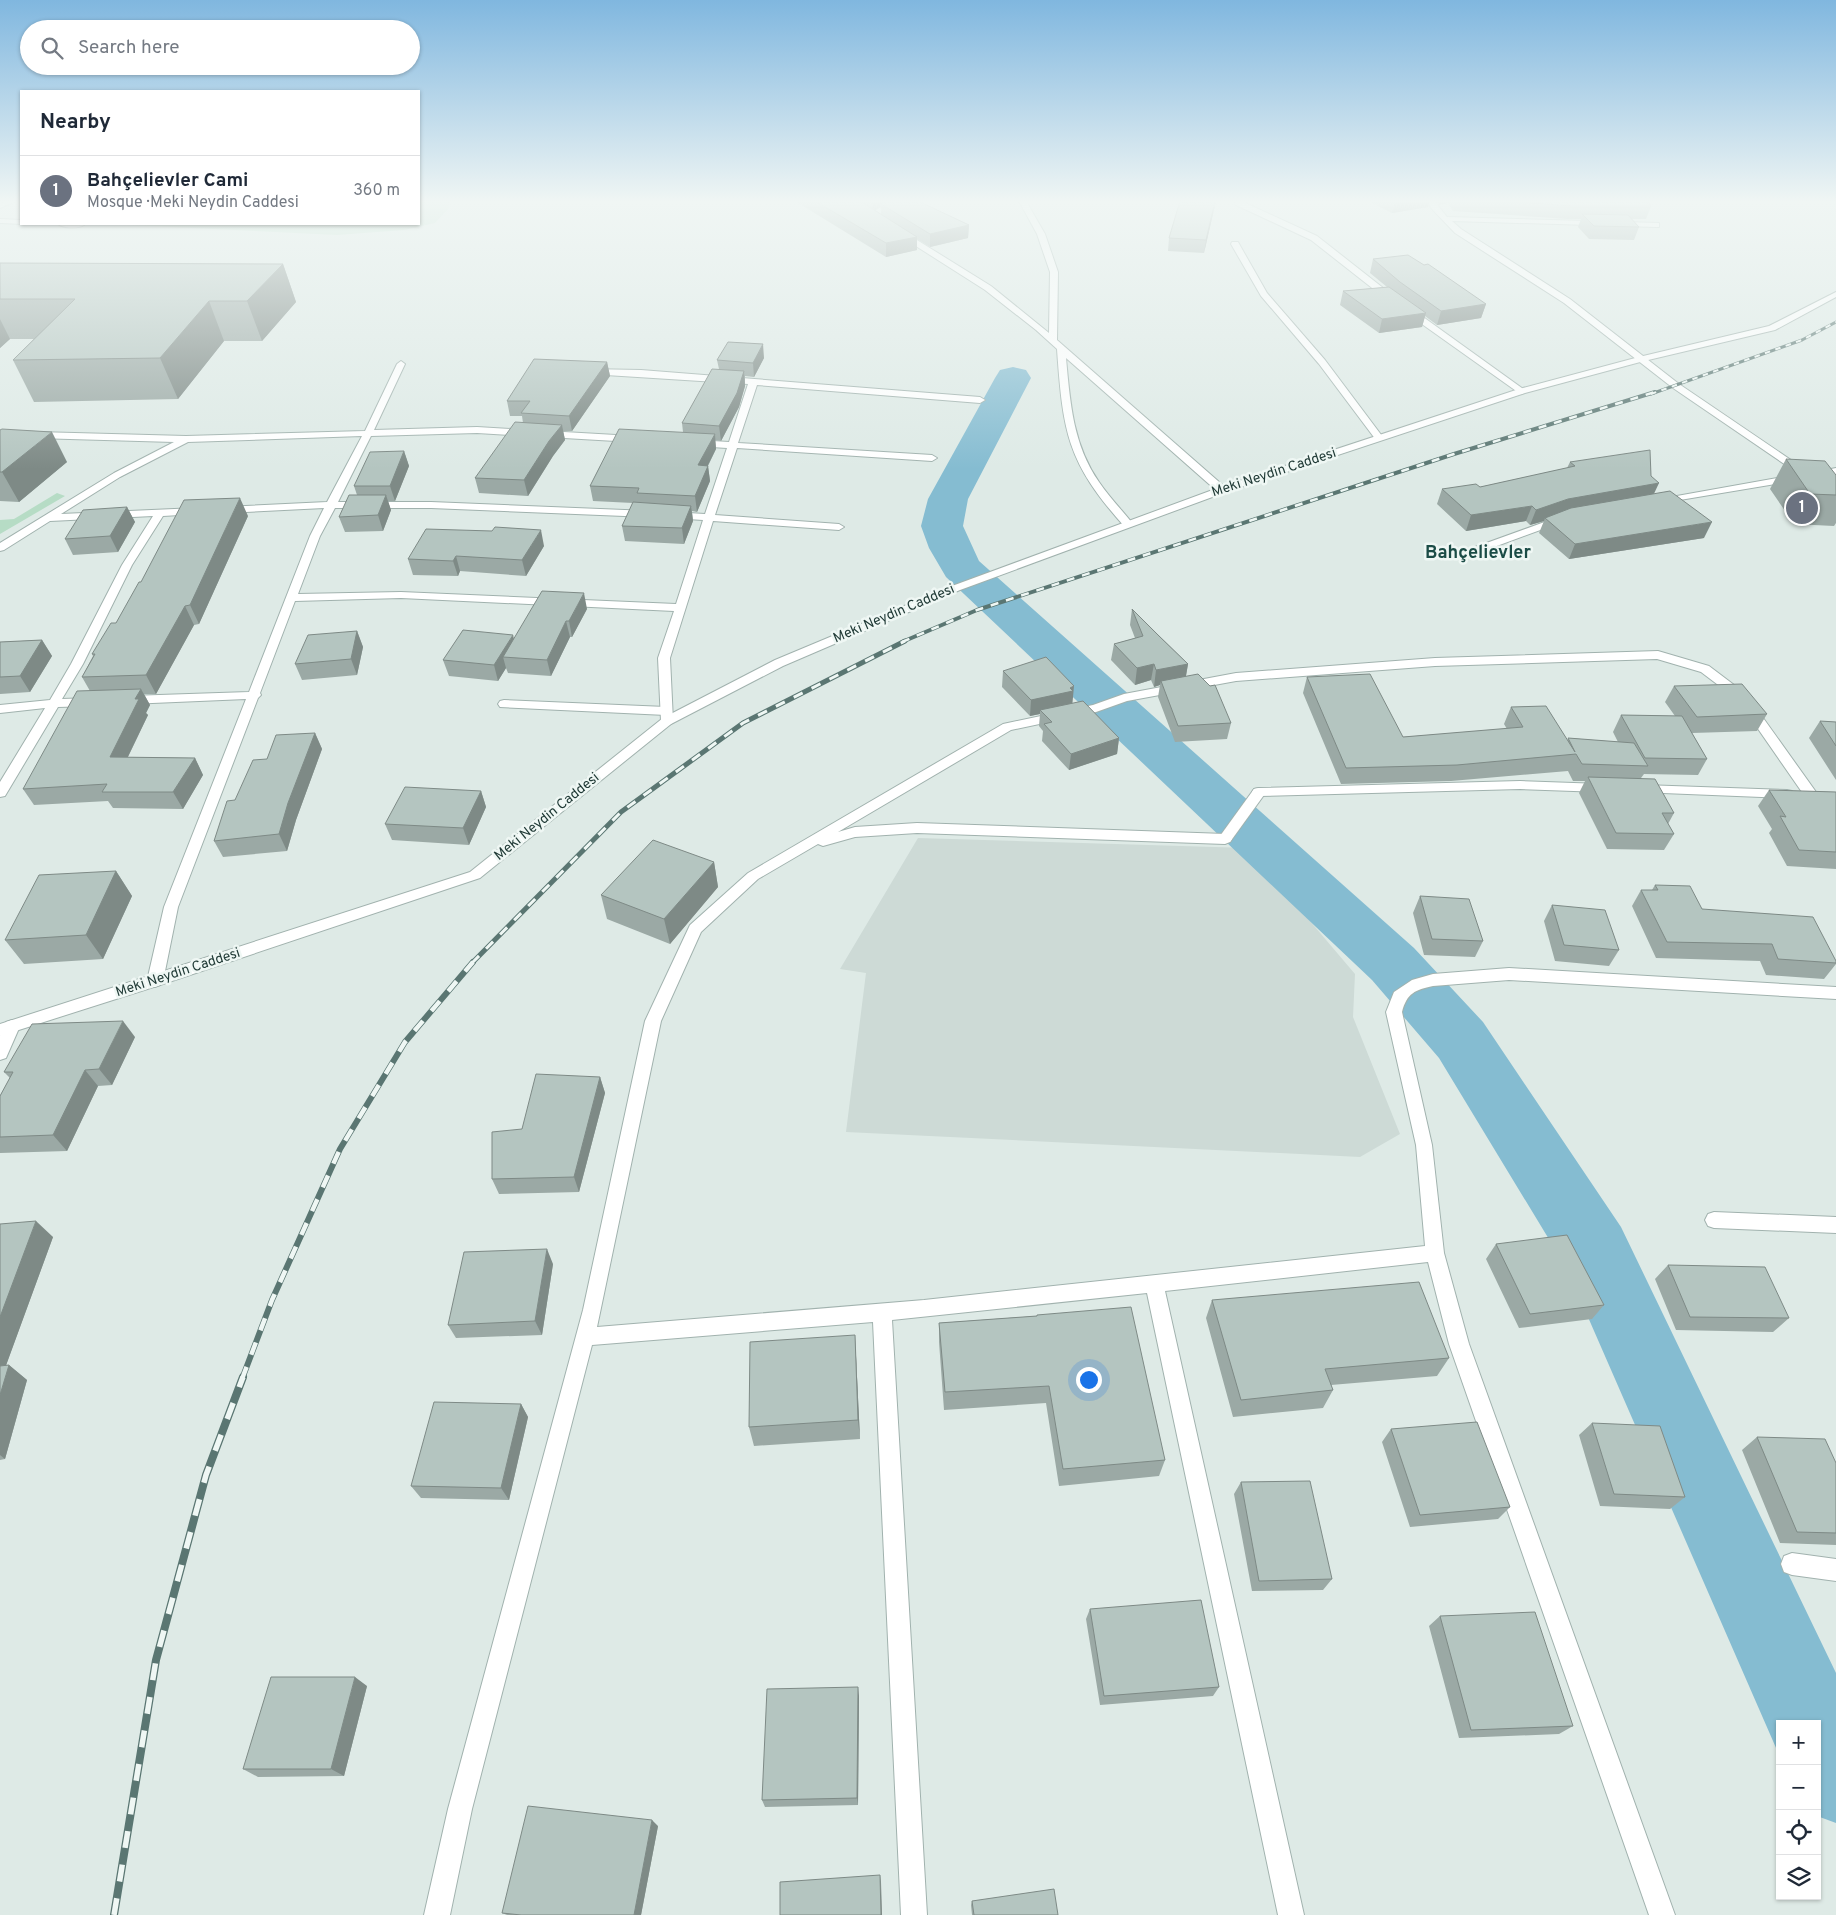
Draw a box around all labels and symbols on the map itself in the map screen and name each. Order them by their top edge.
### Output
street label: Meki Neydin Caddesi [1210,445,1338,501]
pin: 1 [1786,489,1818,527]
district label: Bahçelievler [1425,542,1531,565]
street label: Meki Neydin Caddesi [831,581,957,647]
street label: Meki Neydin Caddesi [491,769,603,865]
street label: Meki Neydin Caddesi [114,945,242,1001]
your location [1076,1367,1102,1393]

